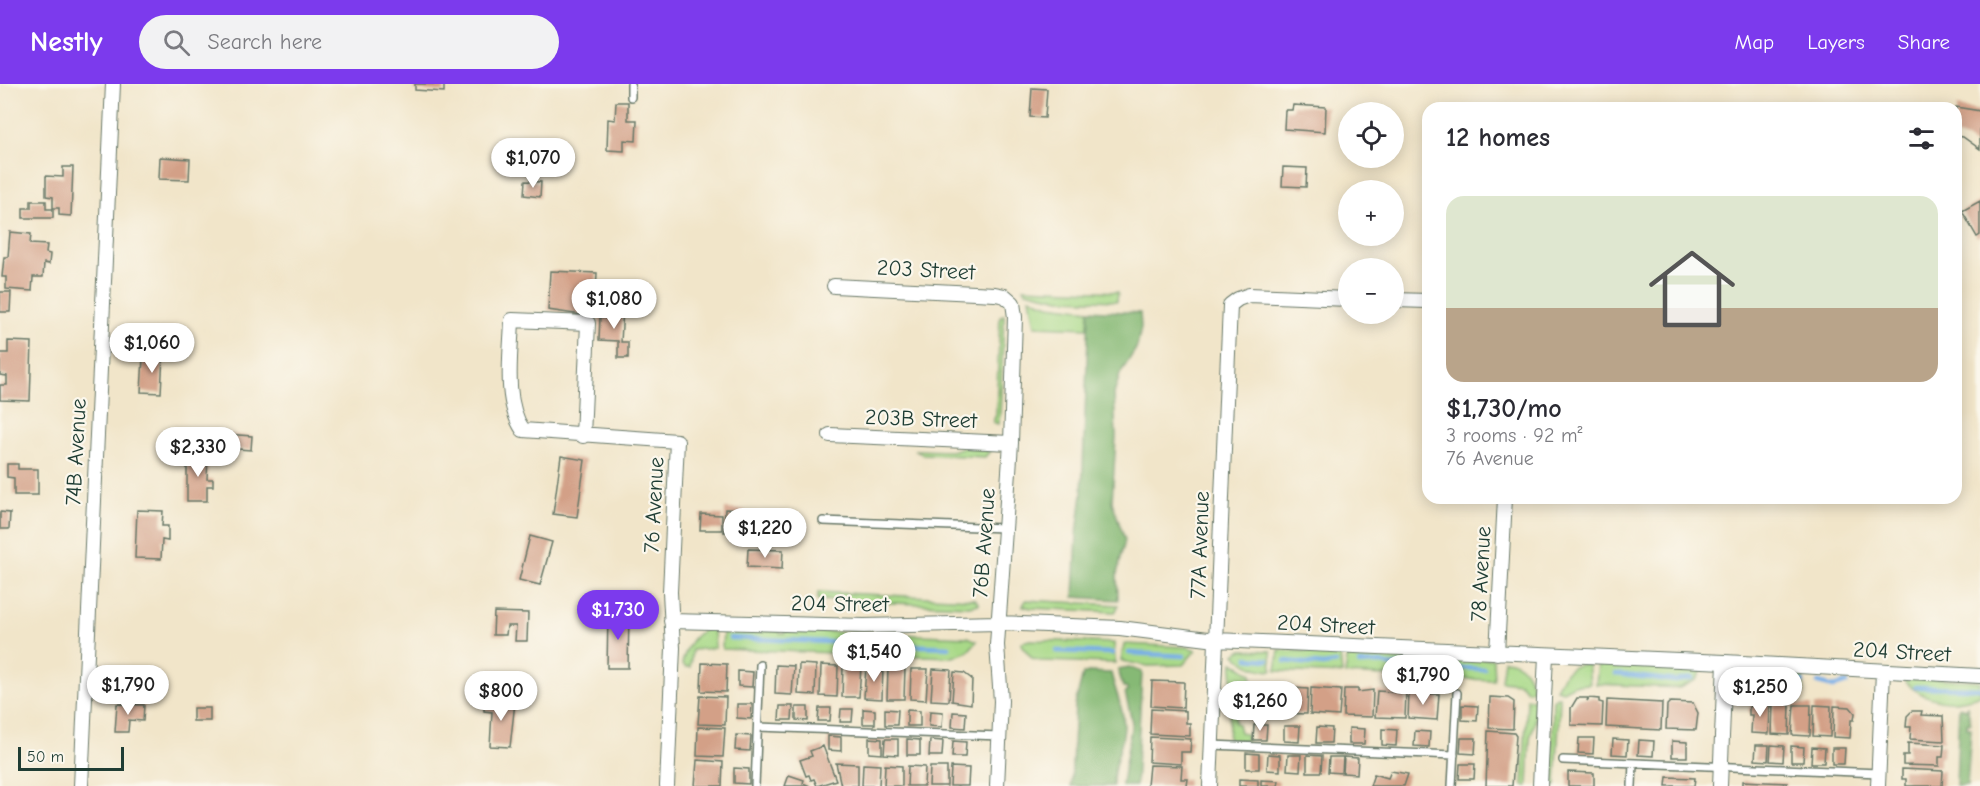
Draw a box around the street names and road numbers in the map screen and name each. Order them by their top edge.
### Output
street label: 203 Street [876,254,976,286]
street label: 74B Avenue [60,398,92,506]
street label: 203B Street [864,404,978,434]
street label: 76 Avenue [638,456,670,554]
street label: 76B Avenue [967,487,1001,599]
street label: 77A Avenue [1185,491,1215,599]
street label: 78 Avenue [1466,525,1496,623]
street label: 204 Street [791,590,890,618]
street label: 204 Street [1276,609,1376,641]
street label: 204 Street [1852,636,1952,668]

